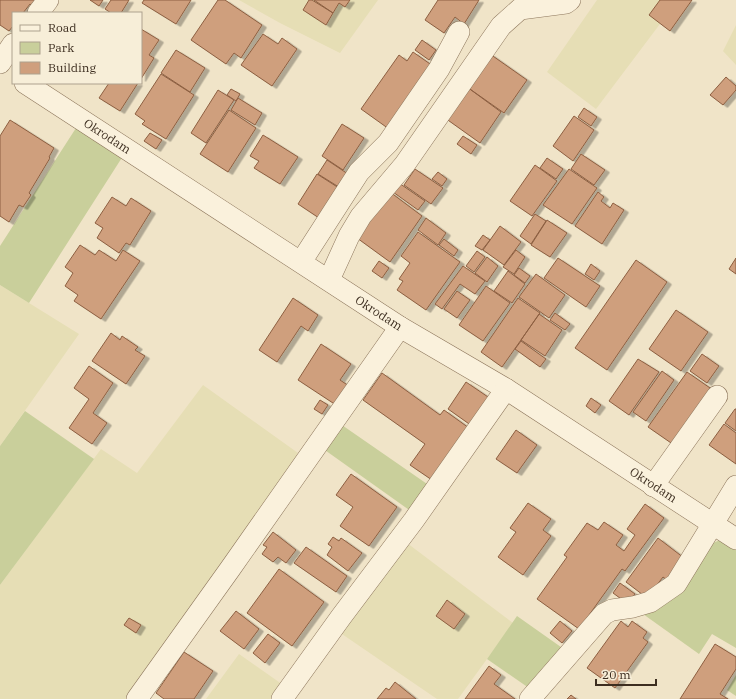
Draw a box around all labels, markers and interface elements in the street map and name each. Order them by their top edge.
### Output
legend [12,12,142,84]
text: Road [48,20,77,35]
text: Park [48,40,74,55]
text: Building [48,60,96,75]
street label: Okrodam [81,115,134,157]
street label: Okrodam [353,292,406,334]
street label: Okrodam [627,464,680,506]
scale bar [596,661,656,687]
text: 20 m [602,667,631,682]

